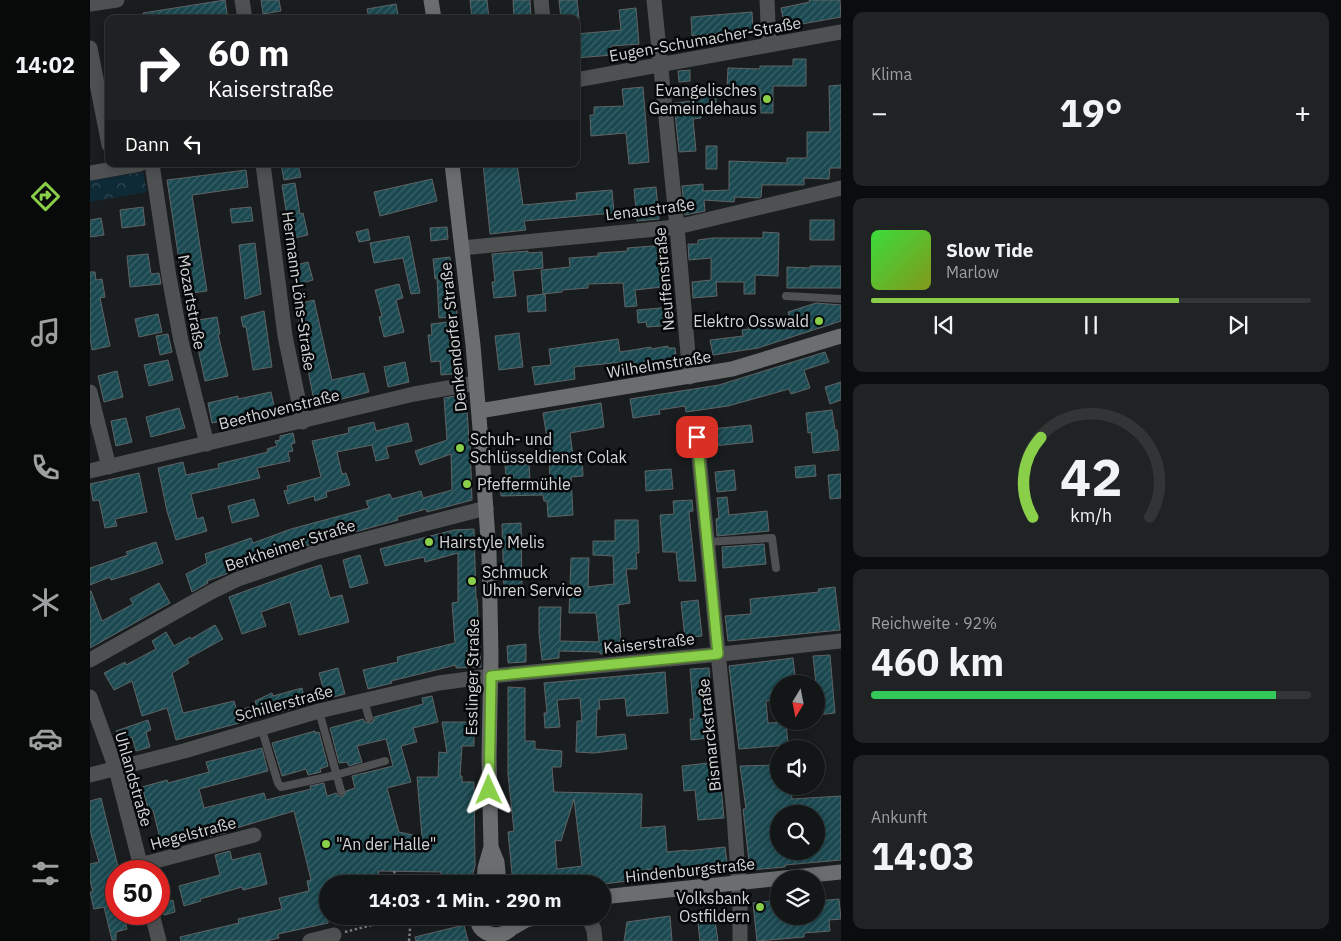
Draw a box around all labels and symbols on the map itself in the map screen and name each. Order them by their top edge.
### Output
street label: Eugen-Schumacher-Straße [607,12,803,66]
place label: Evangelisches Gemeindehaus [649,80,757,118]
marker: Evangelisches Gemeindehaus [761,93,773,105]
street label: Lenaustraße [604,194,696,224]
street label: Hermann-Löns-Straße [278,210,320,372]
street label: Neuffenstraße [649,226,678,332]
street label: Mozartstraße [174,253,210,351]
street label: Denkendorfer Straße [435,261,471,413]
place label: Elektro Osswald [693,311,809,331]
marker: Elektro Osswald [813,315,825,327]
street label: Wilhelmstraße [605,346,713,382]
street label: Beethovenstraße [216,384,342,434]
pin [676,416,718,458]
place label: Schuh- und Schlüsseldienst Colak [470,429,628,467]
marker: Schuh- und Schlüsseldienst Colak [454,442,466,454]
place label: Pfeffermühle [477,474,571,494]
marker: Pfeffermühle [461,478,473,490]
street label: Berkheimer Straße [222,514,358,576]
place label: Hairstyle Melis [439,532,545,552]
marker: Hairstyle Melis [423,536,435,548]
place label: Schmuck Uhren Service [482,562,582,600]
marker: Schmuck Uhren Service [466,575,478,587]
street label: Esslinger Straße [461,618,483,736]
street label: Kaiserstraße [602,628,696,658]
north arrow [770,675,825,730]
street label: Bismarckstraße [693,677,725,793]
street label: Schillerstraße [233,680,335,726]
street label: Uhlandstraße [111,729,157,829]
position arrow [462,763,514,815]
street label: Hegelstraße [148,812,238,854]
place label: "An der Halle" [336,834,436,854]
marker: "An der Halle" [320,838,332,850]
street label: Hindenburgstraße [624,853,756,887]
speed limit sign: 50 [105,860,170,925]
place label: Volksbank Ostfildern [676,888,751,926]
marker: Volksbank Ostfildern [754,901,766,913]

